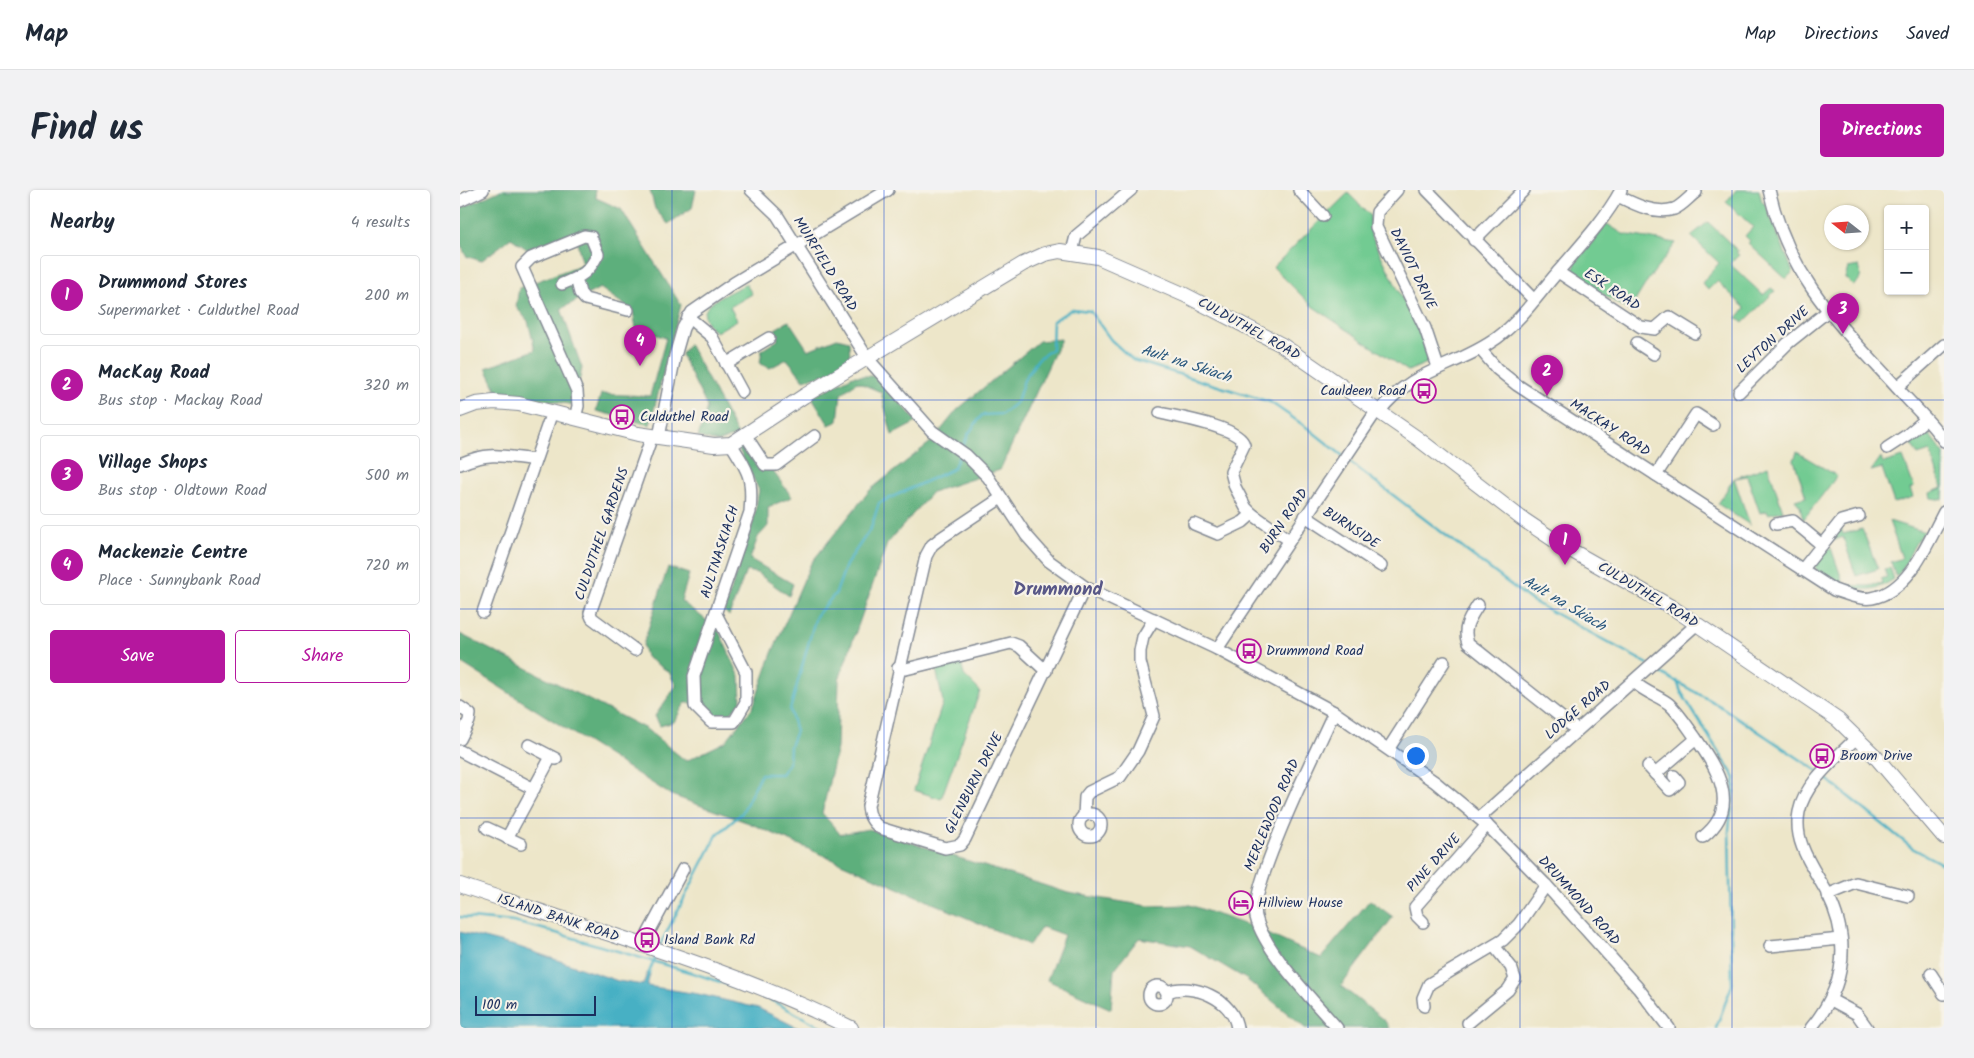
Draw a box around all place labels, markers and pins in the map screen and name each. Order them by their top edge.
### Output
pin: 3 [1827,293,1859,334]
pin: 4 [624,325,656,366]
pin: 2 [1531,355,1563,396]
bus stop icon: Cauldeen Road [1411,378,1437,404]
place label: Cauldeen Road [1320,380,1407,402]
bus stop icon: Culduthel Road [609,404,635,430]
place label: Culduthel Road [640,406,730,428]
pin: 1 [1549,524,1581,565]
bus stop icon: Drummond Road [1236,638,1262,664]
place label: Drummond Road [1266,640,1364,662]
bus stop icon: Broom Drive [1809,743,1835,769]
place label: Broom Drive [1840,745,1913,767]
hotel icon: Hillview House [1228,890,1254,916]
place label: Hillview House [1258,892,1344,914]
bus stop icon: Island Bank Rd [634,927,660,953]
place label: Island Bank Rd [664,929,756,951]

